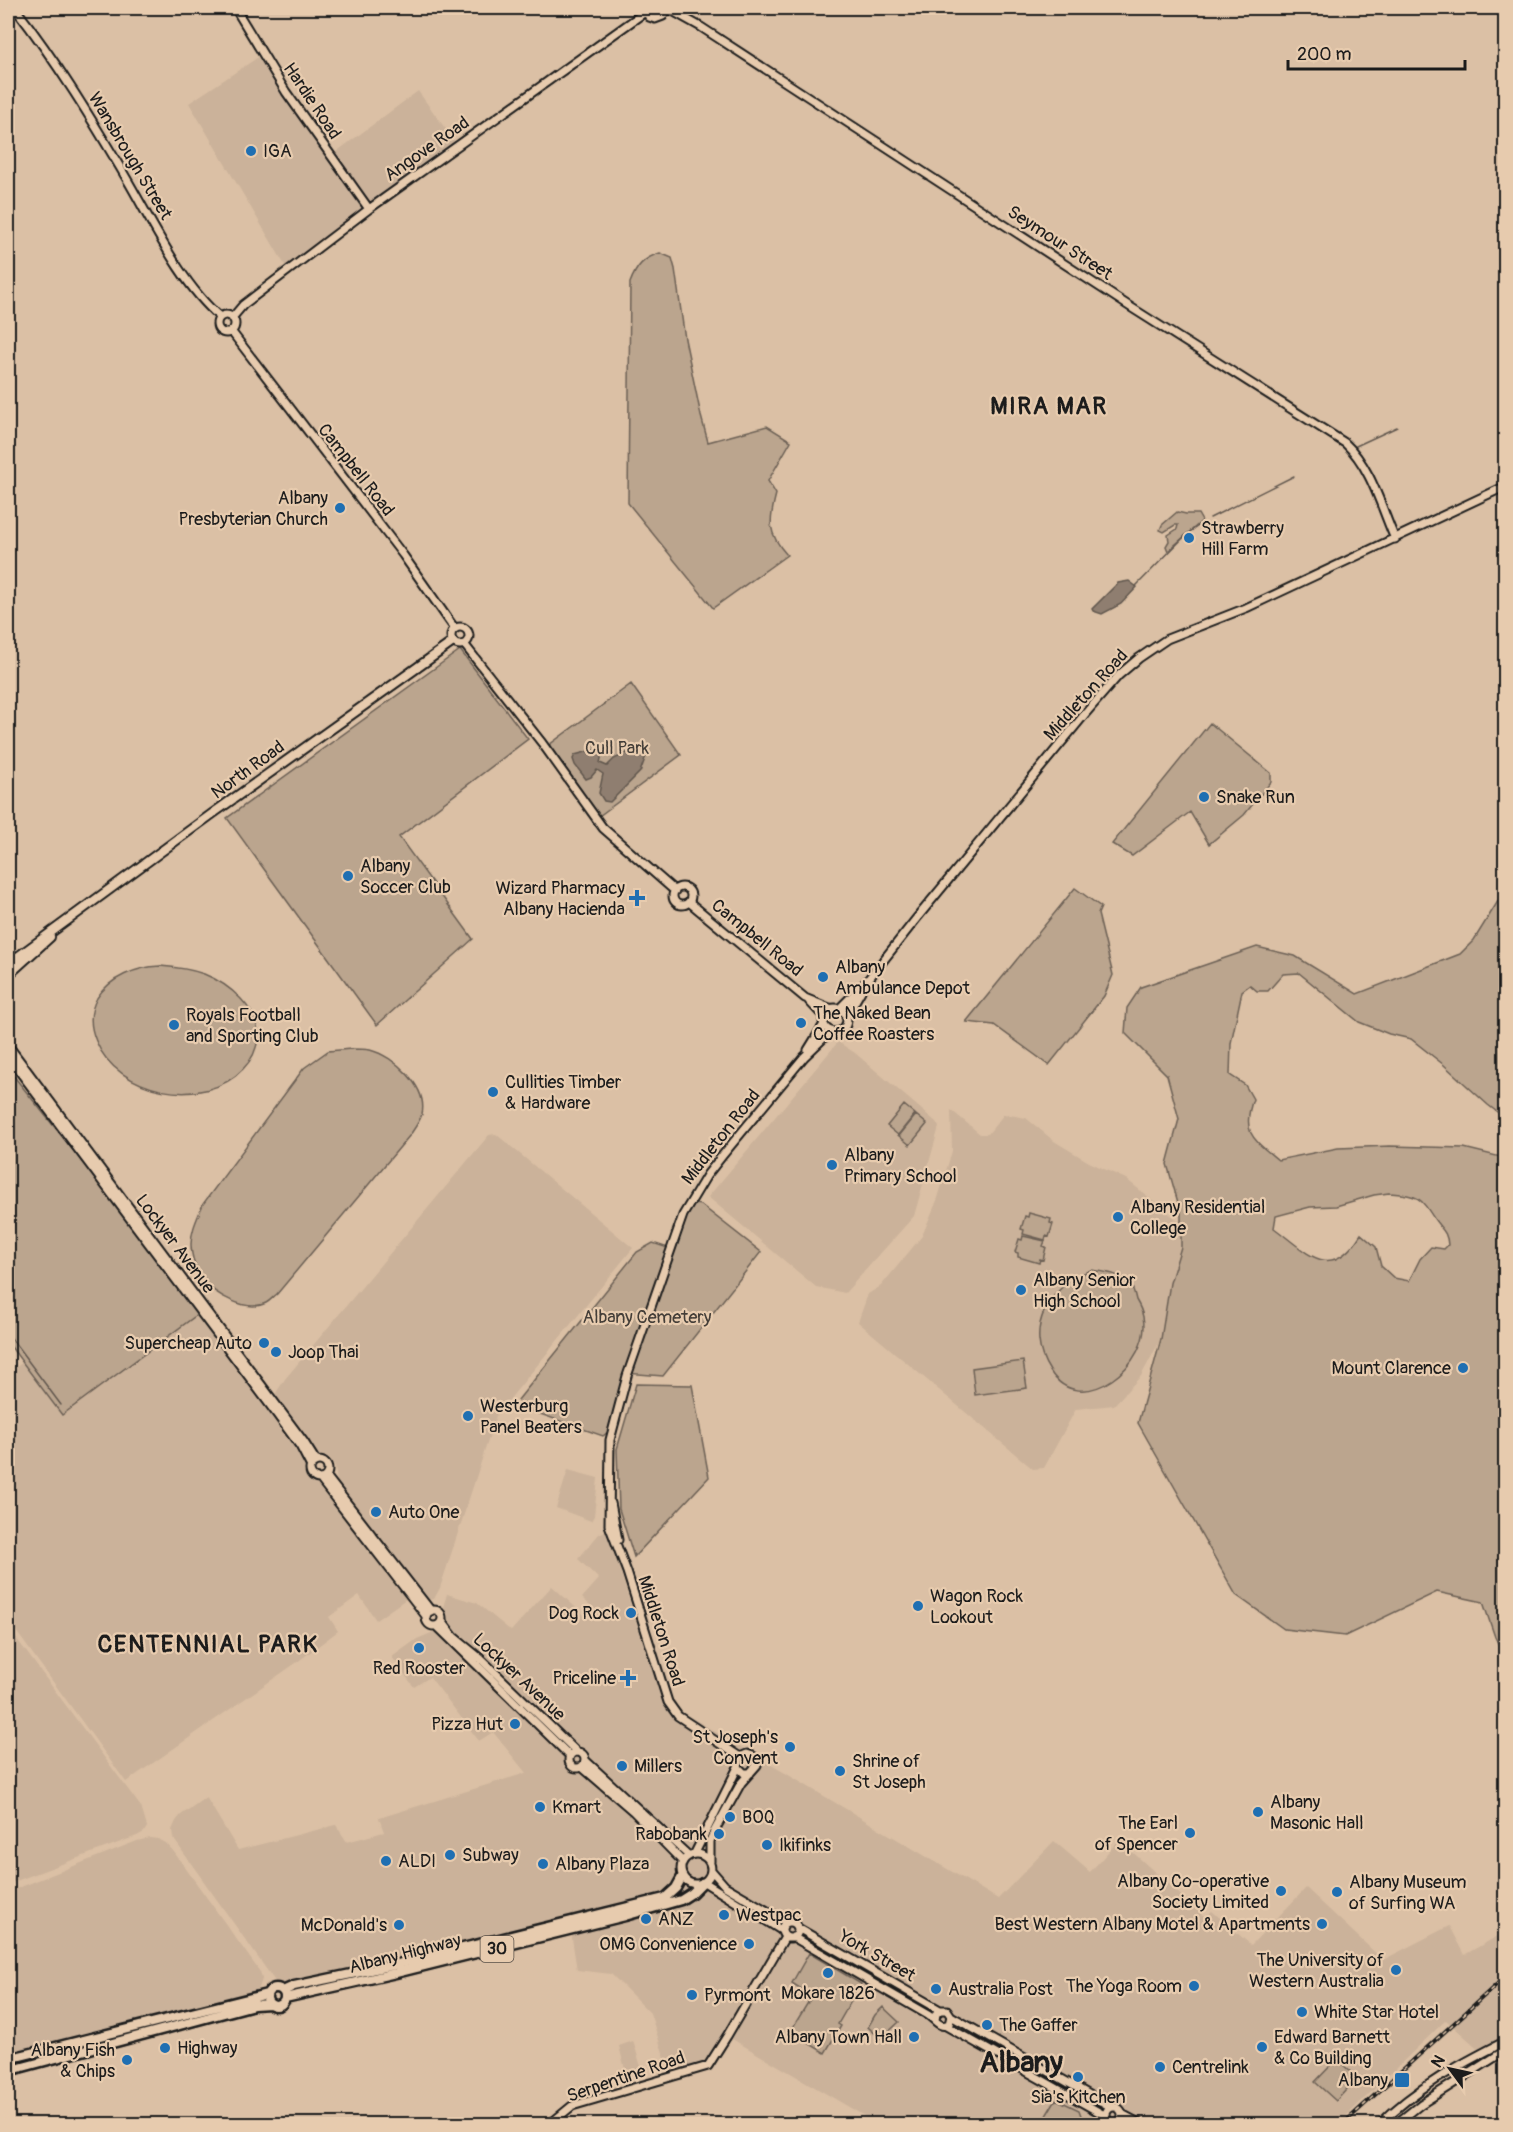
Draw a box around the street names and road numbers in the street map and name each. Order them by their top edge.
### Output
street label: Hardie Road [278,58,346,144]
street label: Wansbrough Street [83,88,178,225]
street label: Angove Road [380,111,474,187]
street label: Seymour Street [1003,200,1118,286]
street label: Campbell Road [313,419,399,521]
street label: Middleton Road [1039,645,1133,745]
street label: North Road [207,736,289,804]
street label: Campbell Road [706,894,808,982]
street label: Middleton Road [677,1085,765,1189]
street label: Lockyer Avenue [130,1190,220,1298]
street label: Middleton Road [632,1573,690,1689]
street label: Lockyer Avenue [468,1628,570,1726]
street label: York Street [834,1924,920,1988]
street label: Albany Highway [347,1929,464,1979]
road number: 30 [480,1936,514,1962]
street label: Serpentine Road [564,2046,688,2108]

